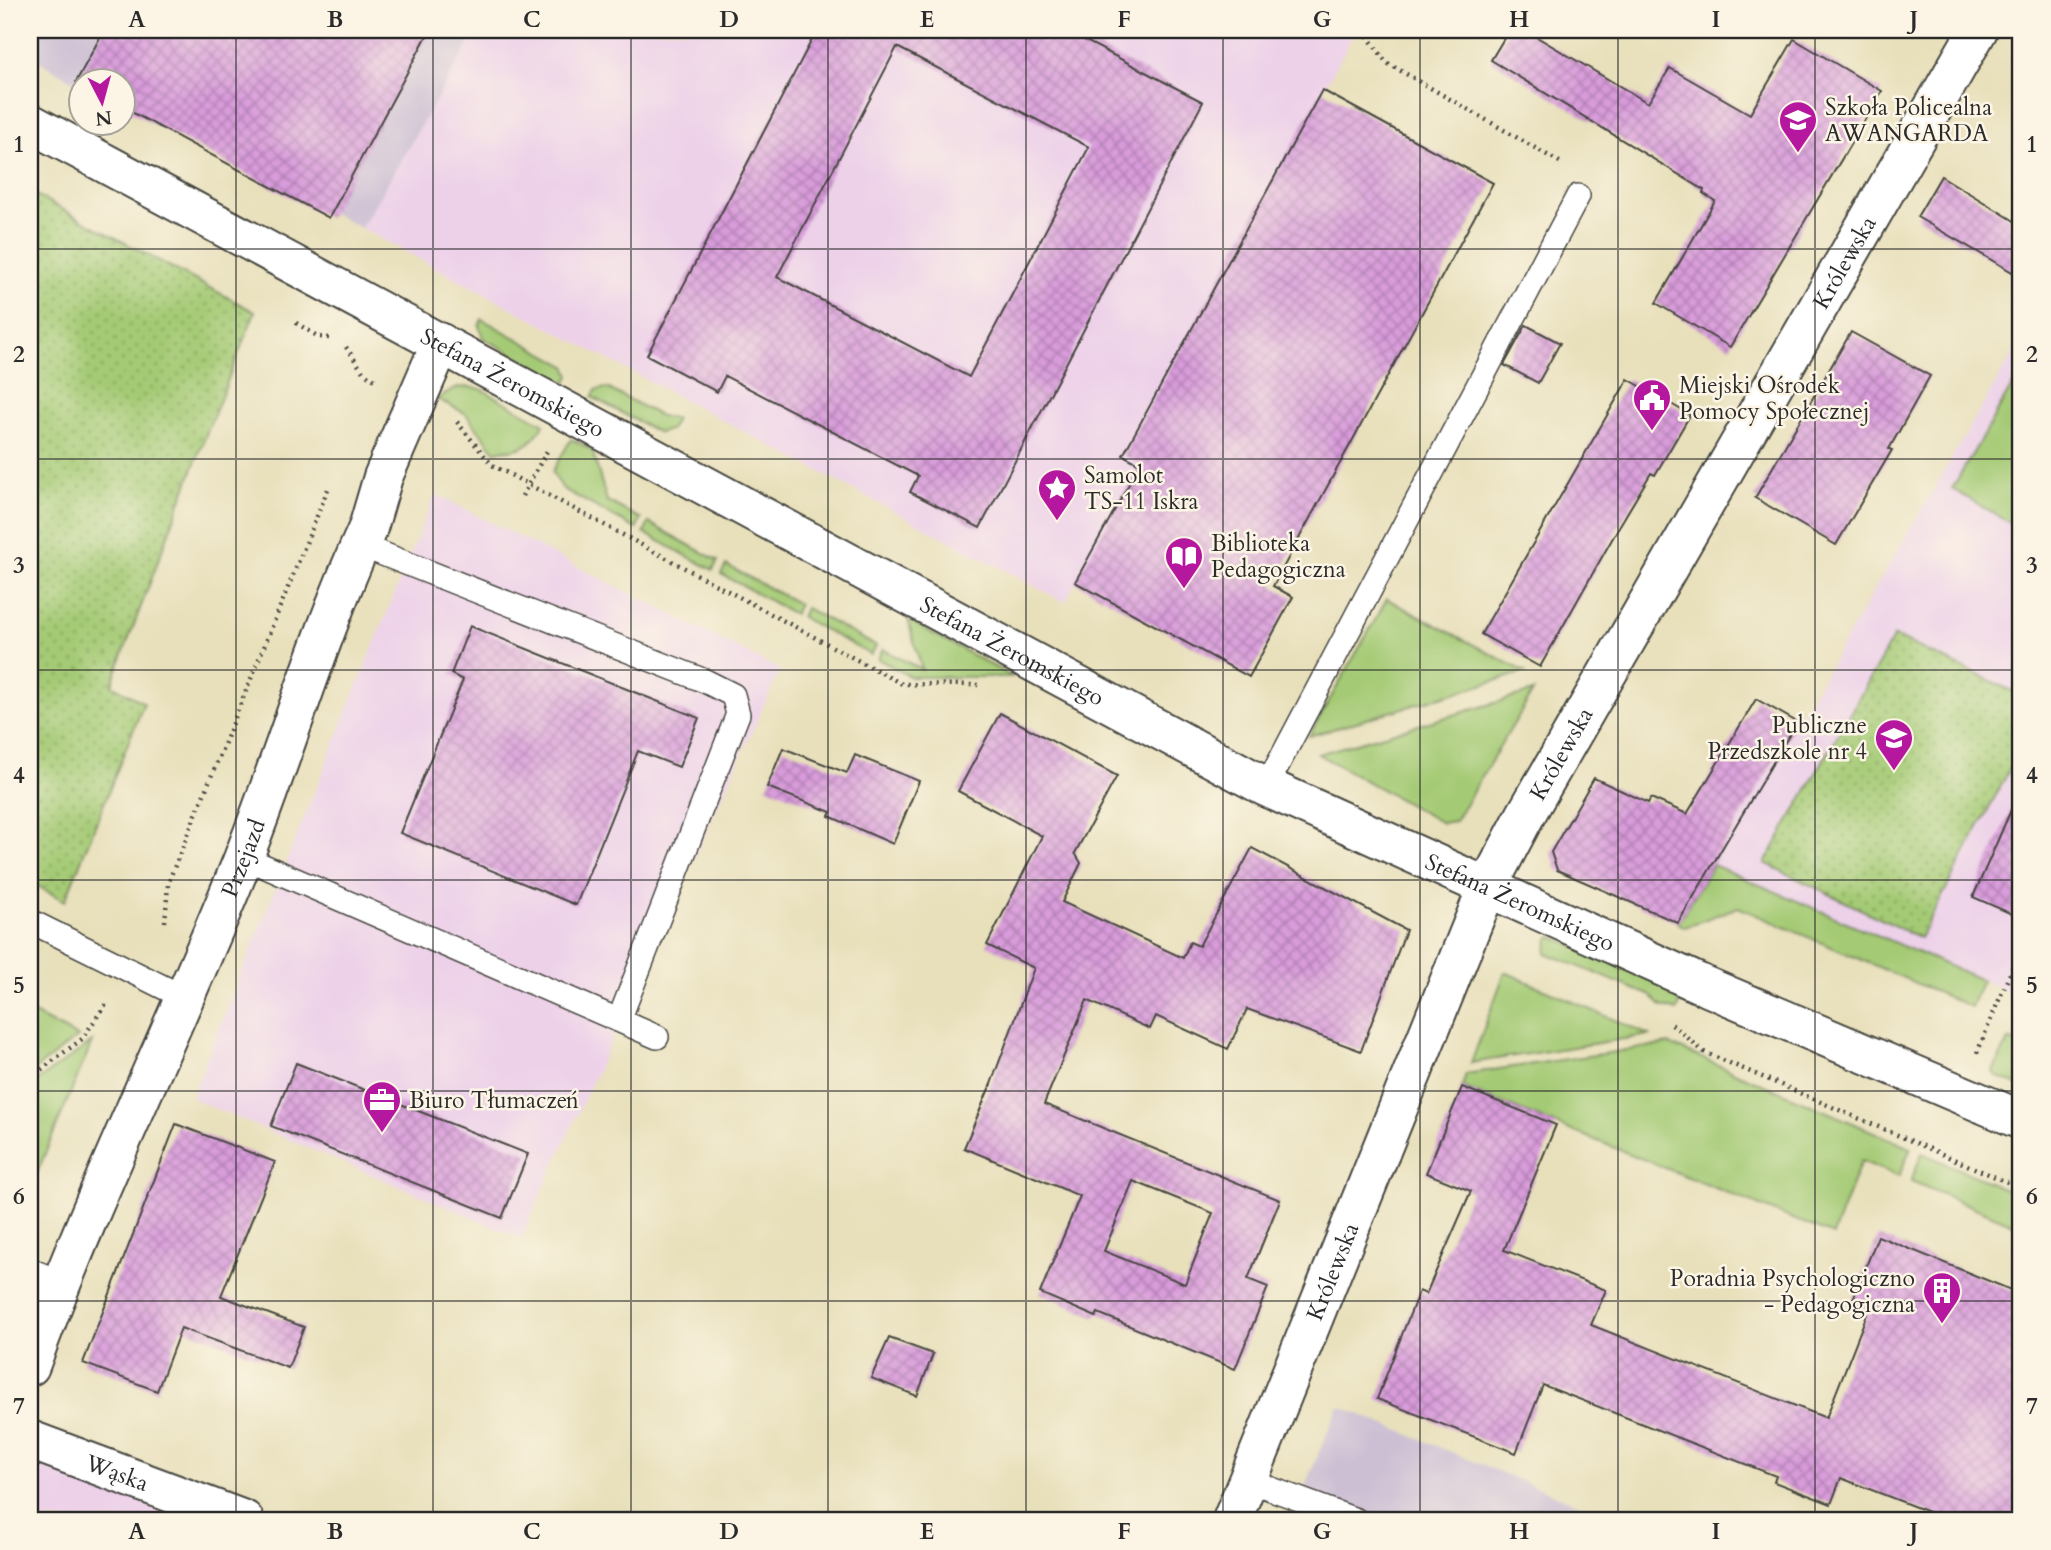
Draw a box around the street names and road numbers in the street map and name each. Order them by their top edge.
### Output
street label: Królewska [1805,210,1883,315]
street label: Stefana Żeromskiego [415,320,610,444]
street label: Stefana Żeromskiego [915,589,1110,713]
street label: Królewska [1522,701,1600,806]
street label: Przejazd [214,814,273,902]
street label: Stefana Żeromskiego [1420,846,1620,959]
street label: Królewska [1299,1218,1366,1325]
street label: Wąska [80,1446,153,1499]

